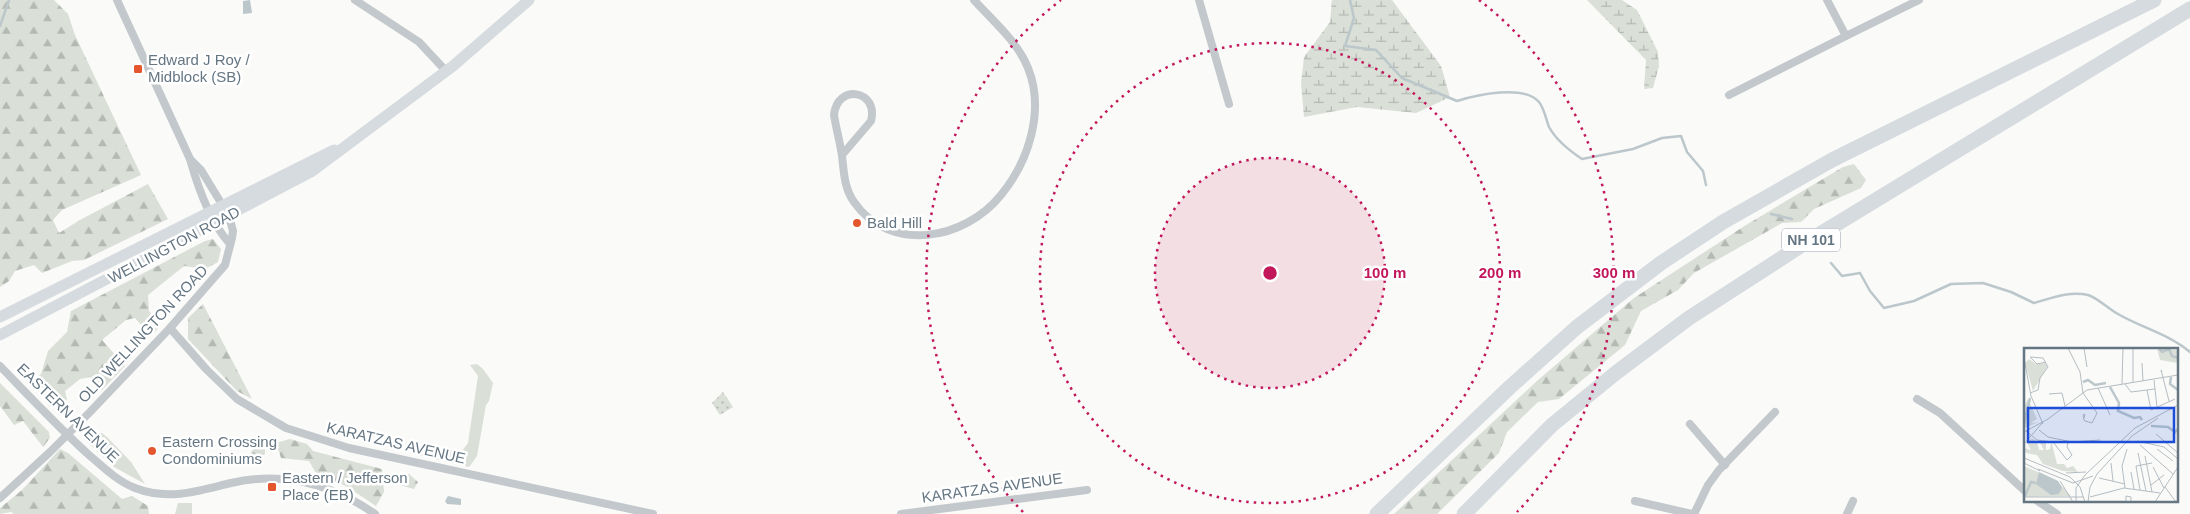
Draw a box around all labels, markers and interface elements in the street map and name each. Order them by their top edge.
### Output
place label: Edward J Roy / Midblock (SB) [148,51,251,85]
marker: Edward J Roy / Midblock (SB) [132,63,144,75]
street label: WELLINGTON ROAD [105,203,243,286]
place label: Bald Hill [867,214,922,231]
marker: Bald Hill [851,217,863,229]
road number: NH 101 [1782,228,1840,252]
street label: OLD WELLINGTON ROAD [75,261,211,406]
centre of rings [1261,264,1279,282]
text: 100 m [1364,264,1406,281]
text: 200 m [1479,264,1521,281]
text: 300 m [1593,264,1635,281]
inset map [2024,348,2178,502]
street label: EASTERN AVENUE [14,360,123,466]
street label: KARATZAS AVENUE [325,418,467,467]
place label: Eastern Crossing Condominiums [162,433,277,467]
marker: Eastern Crossing Condominiums [146,445,158,457]
place label: Eastern / Jefferson Place (EB) [282,469,408,503]
street label: KARATZAS AVENUE [920,469,1063,506]
marker: Eastern / Jefferson Place (EB) [266,481,278,493]

